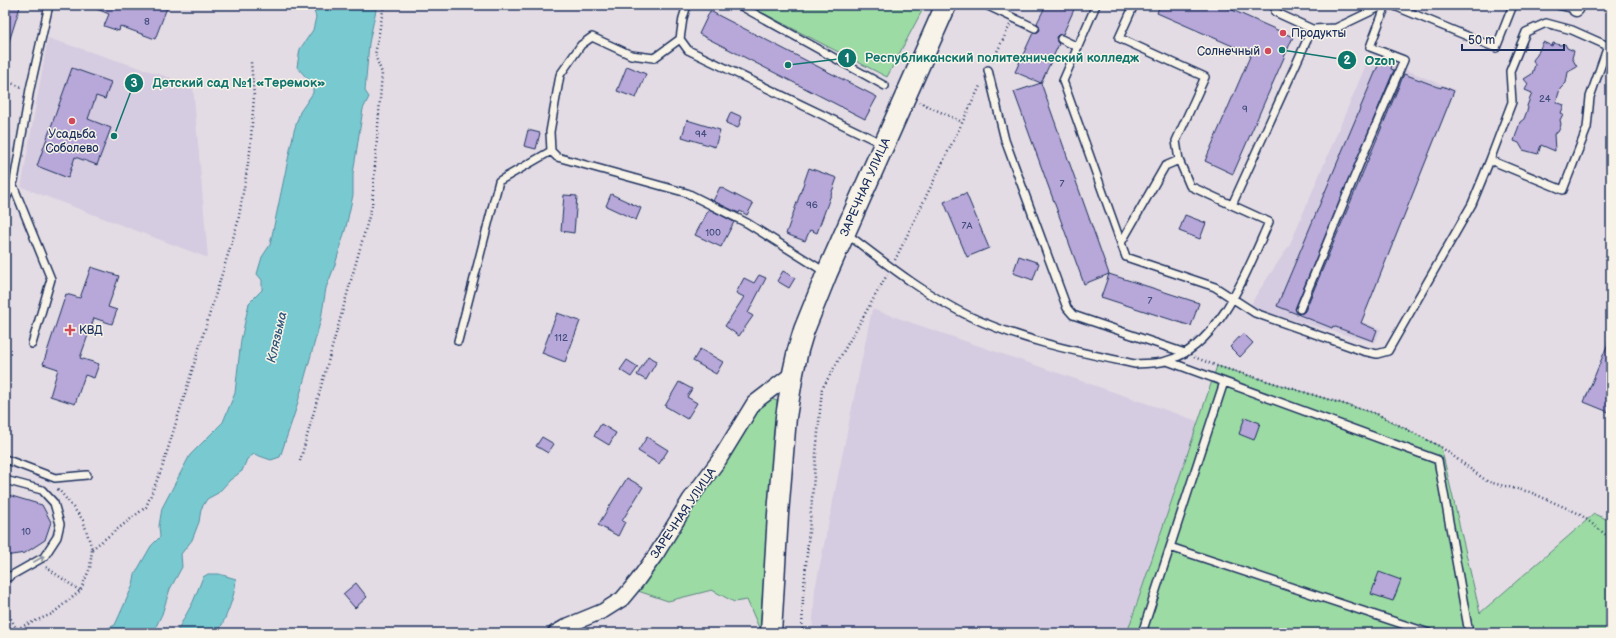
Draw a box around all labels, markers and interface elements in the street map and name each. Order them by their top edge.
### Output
house number: 8 [144,16,150,28]
place label: Продукты [1291,26,1346,41]
scale bar [1462,26,1564,52]
marker: Продукты [1278,28,1288,38]
text: 50 m [1468,33,1495,48]
place label: Солнечный [1197,44,1260,59]
callout: Республиканский политехнический колледж [837,45,1147,70]
marker: Солнечный [1263,46,1273,56]
callout: Ozon [1337,48,1403,73]
text: Республиканский политехнический колледж [865,50,1140,66]
text: 1 [844,51,850,66]
text: 2 [1343,53,1351,68]
text: Ozon [1365,53,1395,69]
callout: Детский сад №1 «Теремок» [124,70,333,95]
text: Детский сад №1 «Теремок» [153,75,325,91]
text: 3 [130,76,138,91]
house number: 24 [1539,93,1551,105]
house number: 9 [1242,103,1248,115]
marker: Усадьба Соболево [67,116,77,126]
place label: Усадьба Соболево [45,127,99,156]
house number: 94 [695,128,707,140]
street label: ЗАРЕЧНАЯ УЛИЦА [837,135,894,239]
house number: 7 [1060,178,1065,190]
house number: 96 [806,199,818,211]
house number: 7А [962,220,973,232]
house number: 100 [705,227,721,239]
house number: 7 [1148,295,1153,307]
water label: Клязьма [263,310,291,364]
place label: КВД [79,323,103,338]
marker: КВД [64,324,76,336]
house number: 112 [554,332,568,344]
street label: ЗАРЕЧНАЯ УЛИЦА [647,464,720,562]
house number: 10 [21,526,31,538]
one-way arrow [33,555,45,563]

